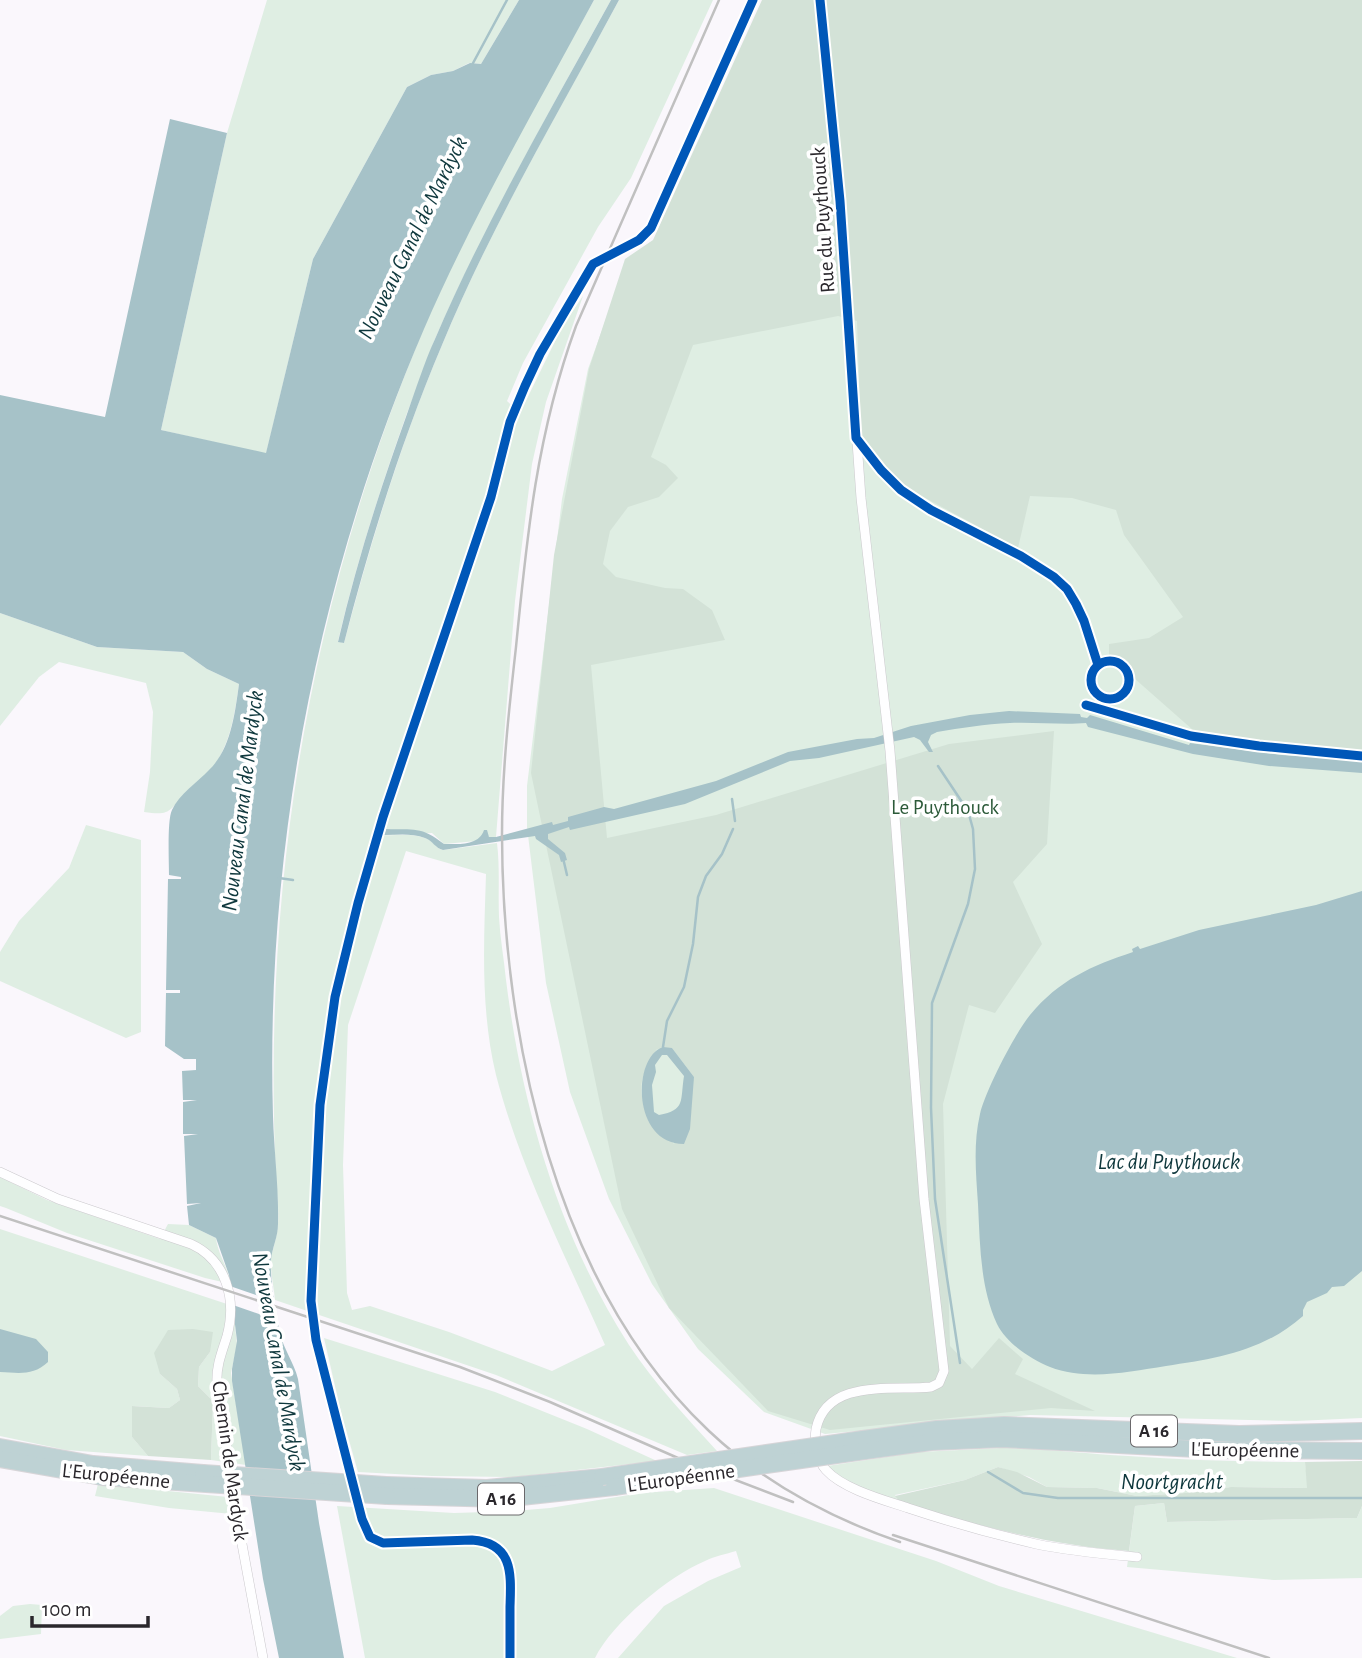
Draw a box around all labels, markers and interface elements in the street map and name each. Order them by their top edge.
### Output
water label: Nouveau Canal de Mardyck [354,133,472,343]
street label: Rue du Puythouck [807,146,839,294]
water label: Nouveau Canal de Mardyck [218,689,268,913]
park label: Le Puythouck [891,797,999,818]
water label: Lac du Puythouck [1098,1151,1241,1174]
water label: Nouveau Canal de Mardyck [247,1251,309,1474]
street label: Chemin de Mardyck [208,1380,252,1543]
road number: A 16 [1131,1415,1177,1446]
street label: L'Européenne [1190,1439,1300,1461]
street label: L'Européenne [61,1460,171,1492]
street label: L'Européenne [626,1460,736,1496]
water label: Noortgracht [1121,1471,1224,1494]
road number: A 16 [478,1484,524,1514]
scale bar [32,1584,147,1628]
text: 100 m [42,1599,92,1620]

